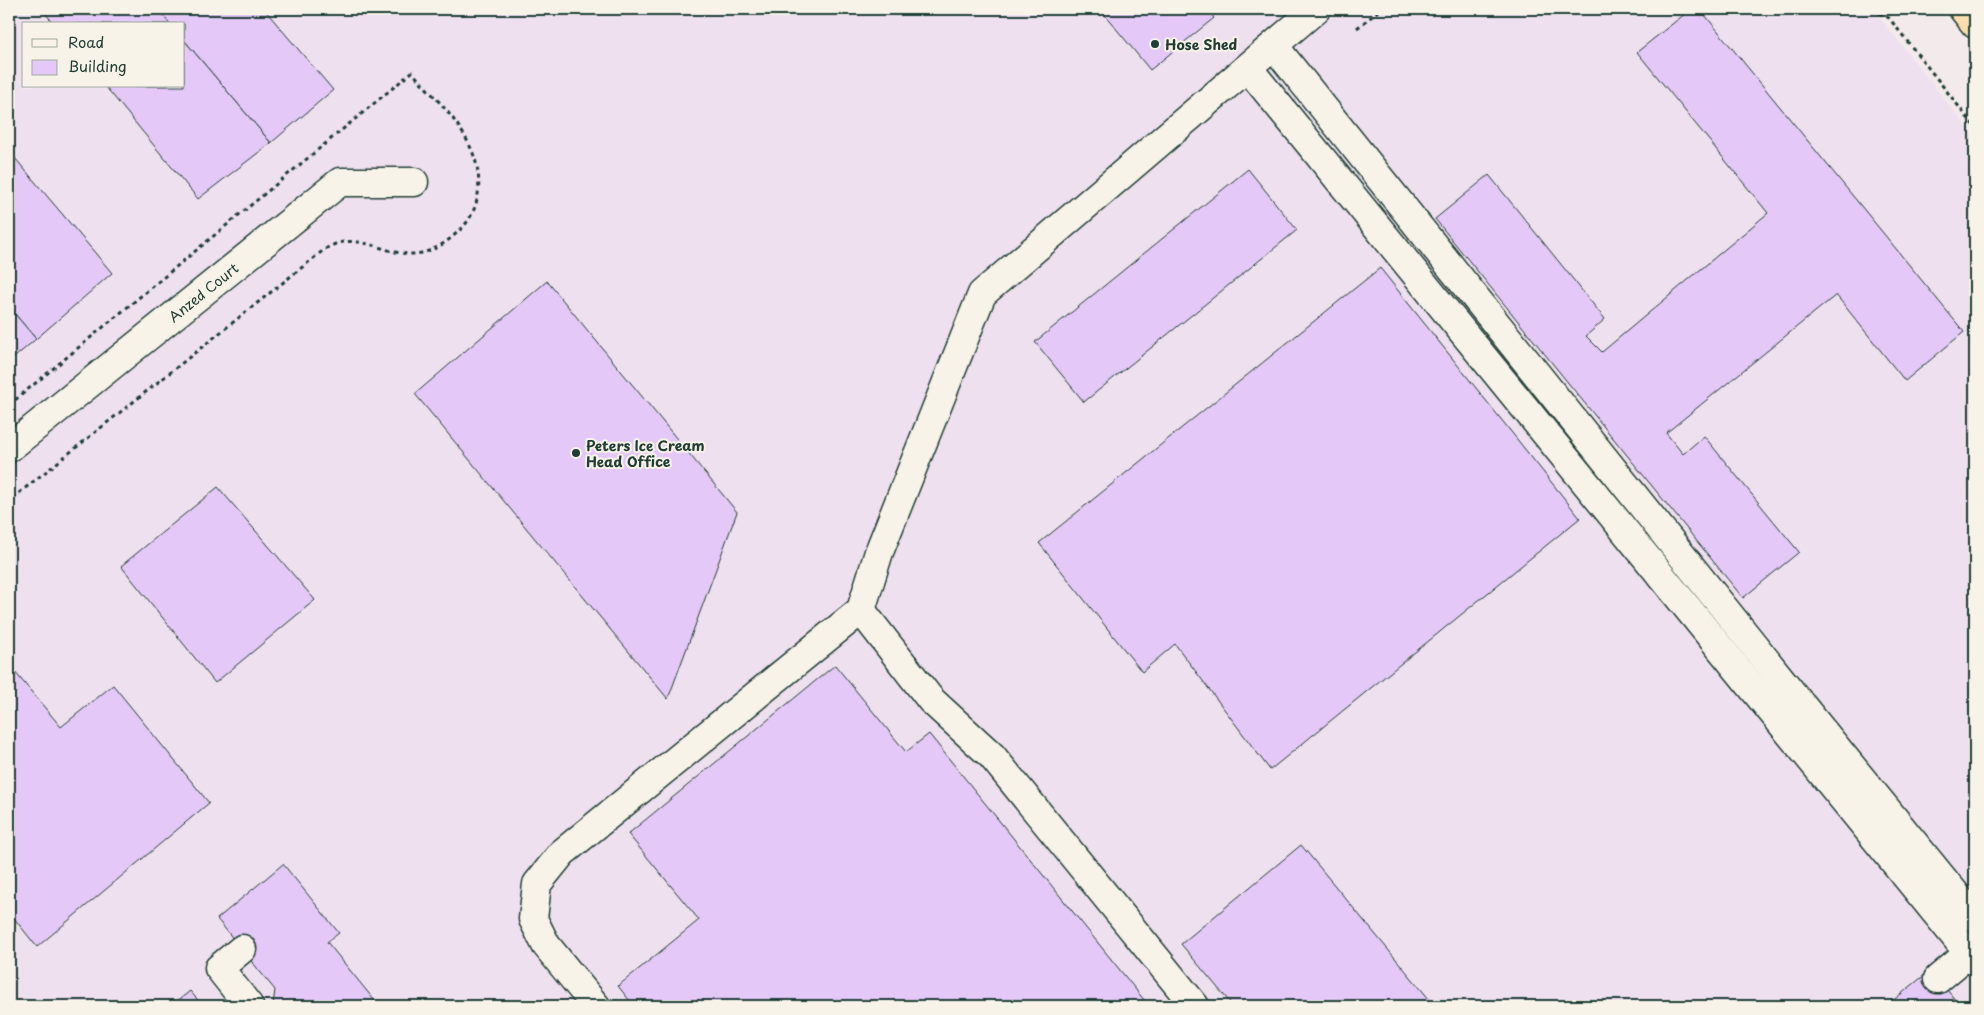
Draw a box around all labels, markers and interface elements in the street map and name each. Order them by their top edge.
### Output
legend [22,22,185,88]
text: Road [68,30,104,53]
place label: Hose Shed [1165,34,1238,55]
marker: Hose Shed [1149,38,1161,50]
text: Building [68,54,127,77]
street label: Anzed Court [164,257,243,327]
place label: Peters Ice Cream Head Office [586,435,705,472]
marker: Peters Ice Cream Head Office [570,447,582,459]

